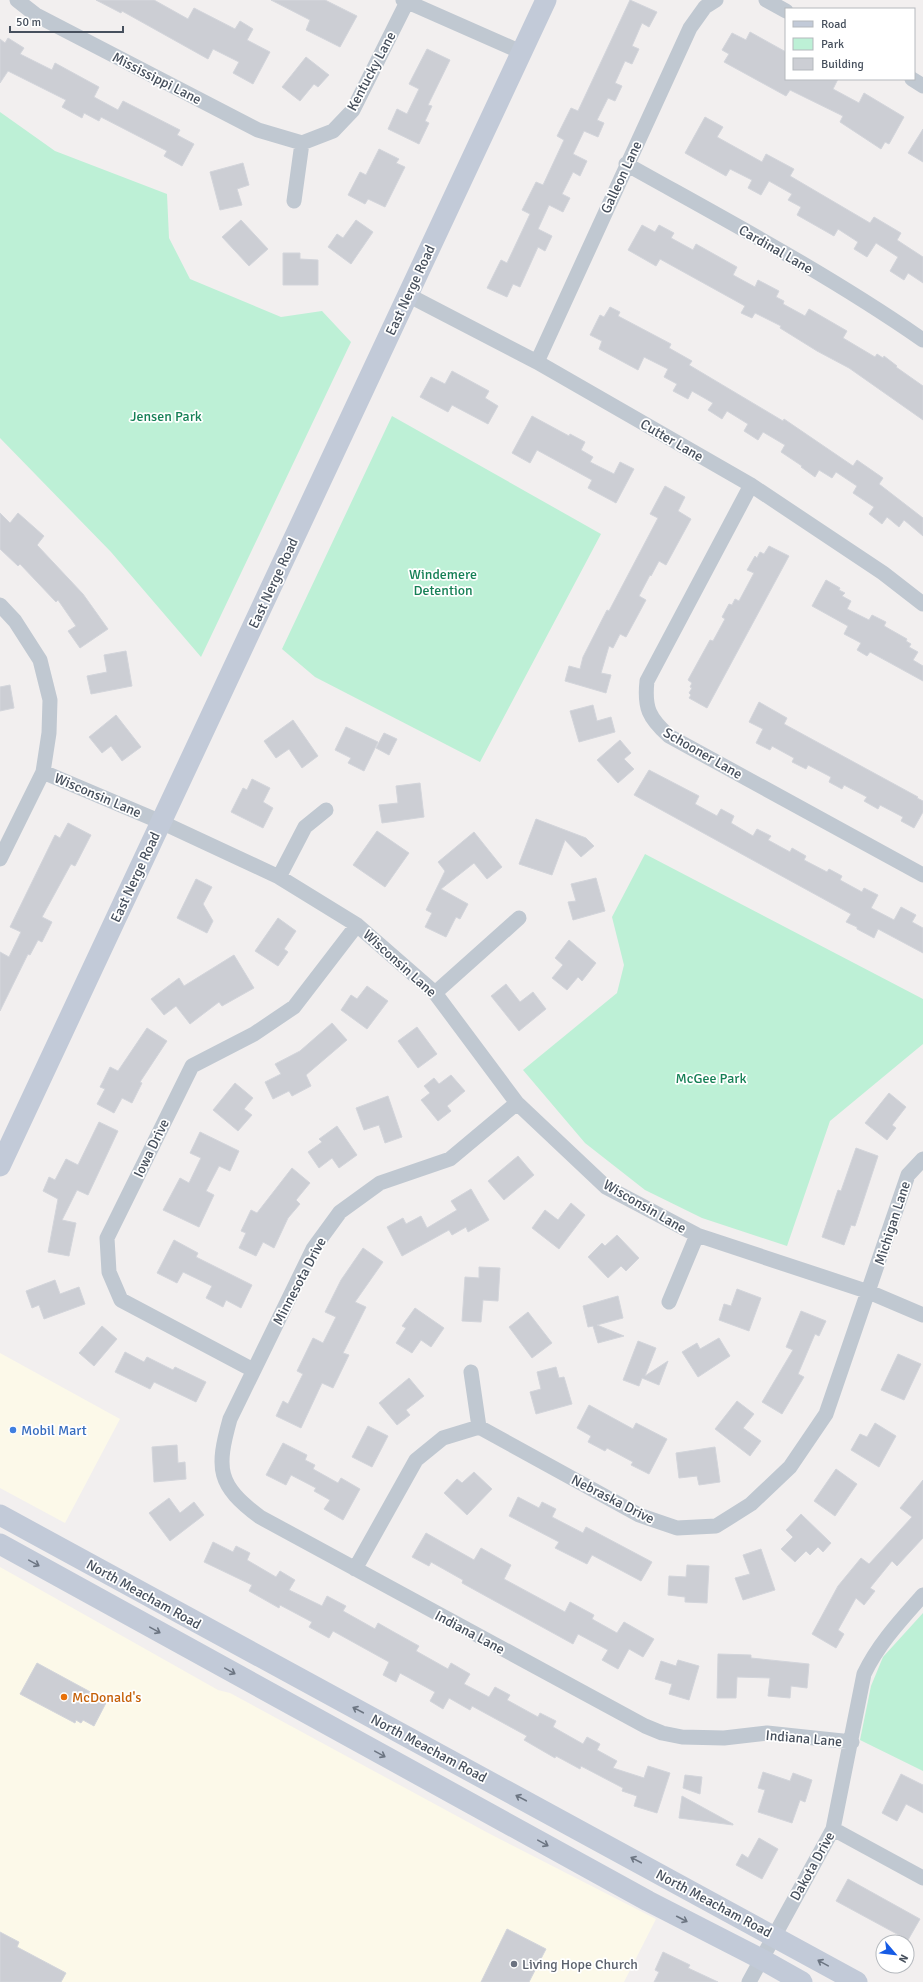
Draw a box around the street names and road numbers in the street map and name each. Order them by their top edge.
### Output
street label: Kentucky Lane [343,29,399,114]
street label: Mississippi Lane [109,49,204,108]
street label: Galleon Lane [597,138,646,216]
street label: Cardinal Lane [736,221,816,277]
street label: East Nerge Road [382,242,439,338]
street label: Cutter Lane [637,416,706,465]
street label: East Nerge Road [245,535,302,631]
street label: Schooner Lane [660,724,745,783]
street label: Wisconsin Lane [52,770,144,821]
street label: East Nerge Road [107,829,164,925]
street label: Wisconsin Lane [359,926,440,1001]
street label: Iowa Drive [130,1116,173,1180]
street label: Wisconsin Lane [600,1176,689,1237]
street label: Michigan Lane [871,1179,914,1267]
street label: Minnesota Drive [269,1234,330,1328]
street label: Nebraska Drive [569,1471,657,1528]
street label: North Meacham Road [83,1556,204,1633]
street label: Indiana Lane [432,1607,508,1658]
street label: North Meacham Road [368,1711,490,1786]
street label: Indiana Lane [765,1727,843,1750]
street label: Dakota Drive [786,1829,838,1904]
street label: North Meacham Road [653,1866,775,1941]

